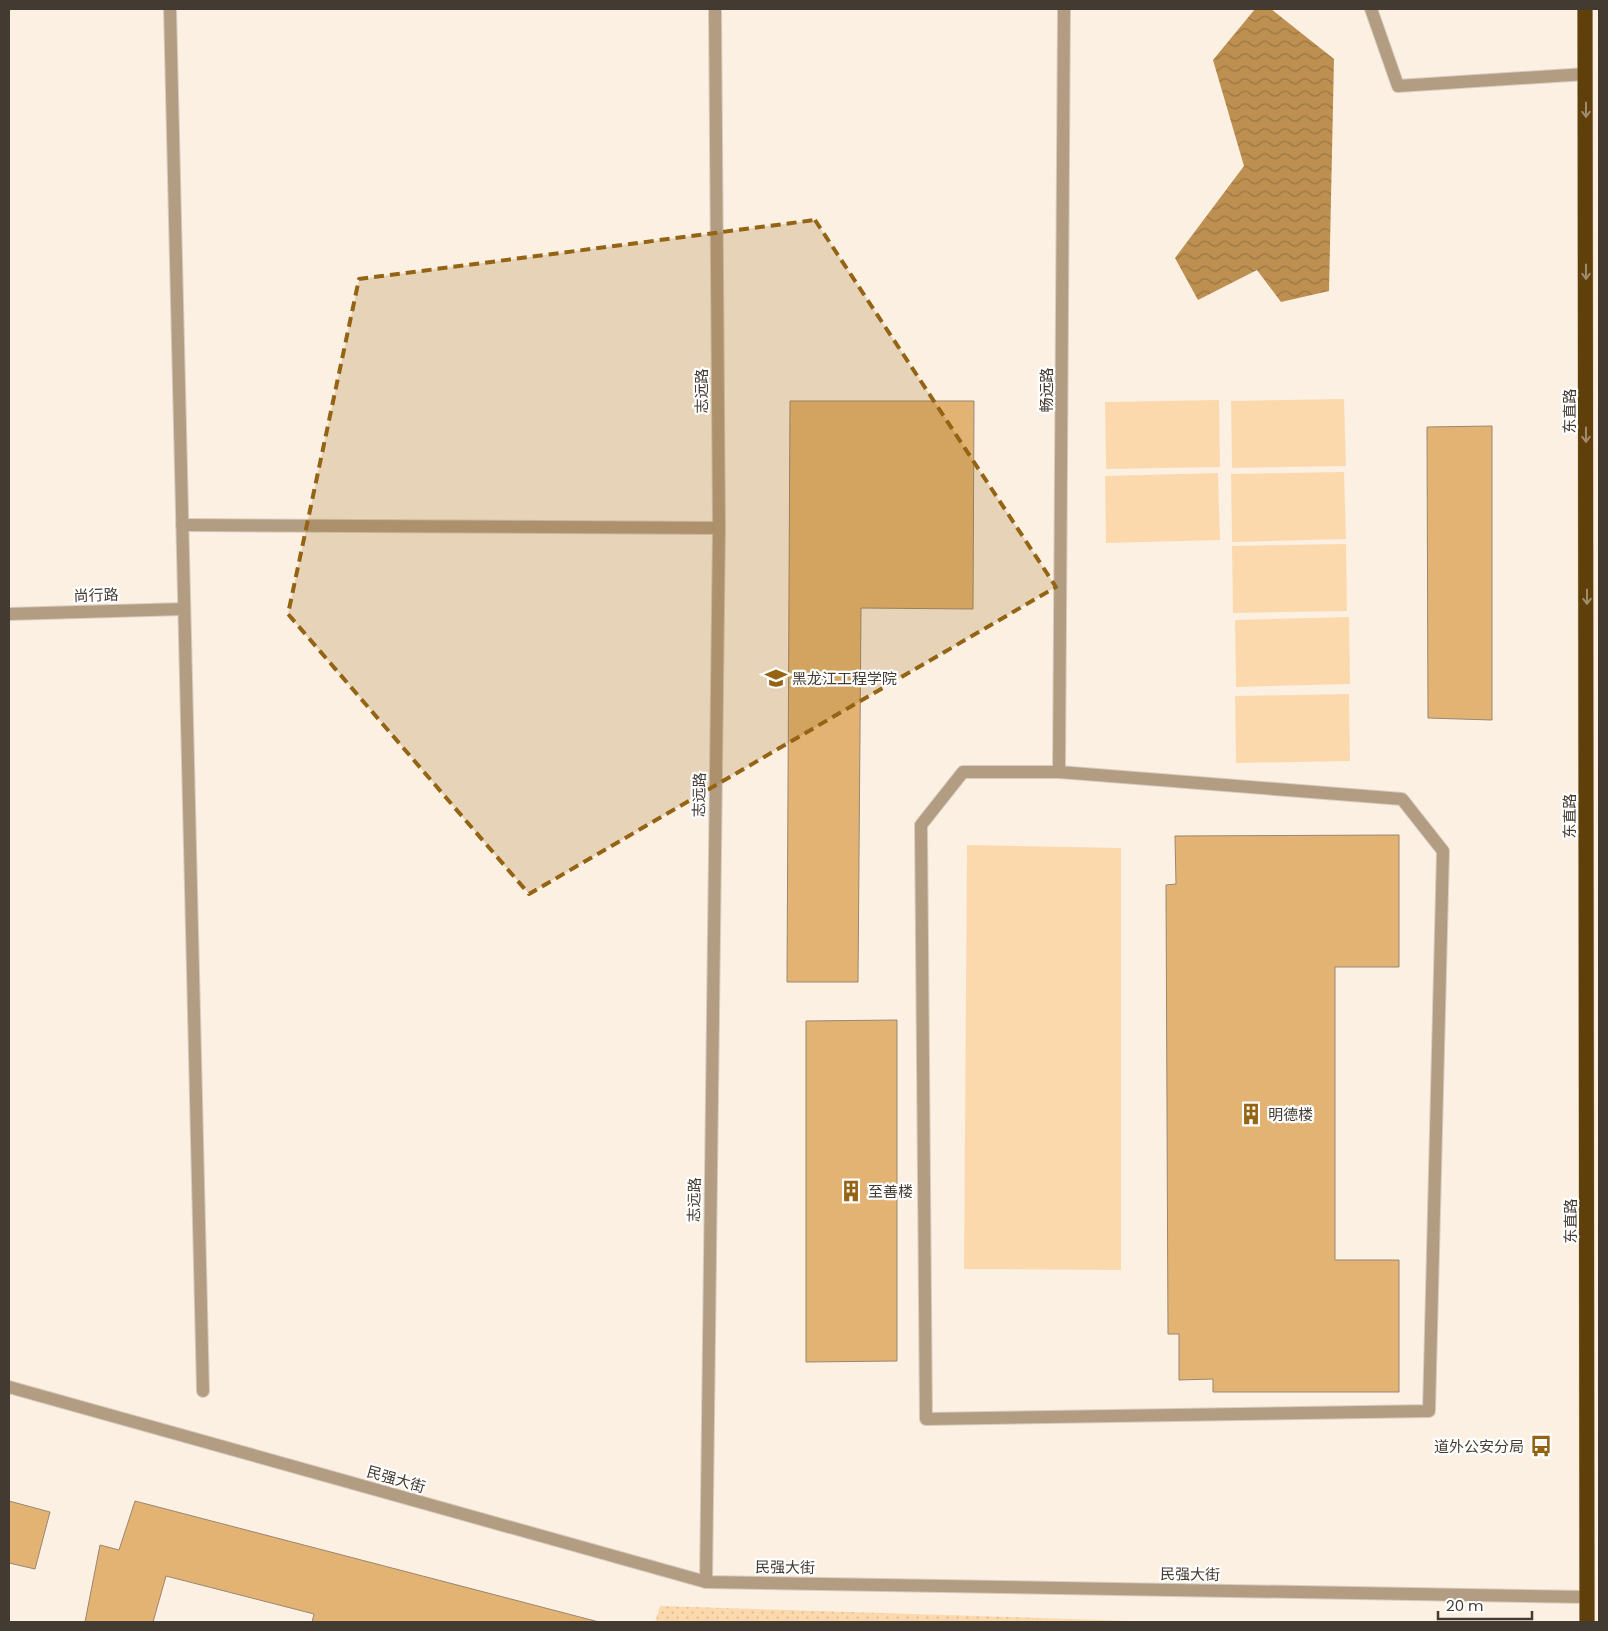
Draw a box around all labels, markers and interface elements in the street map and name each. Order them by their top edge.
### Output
one-way arrow [1581,102,1591,118]
one-way arrow [1581,264,1591,280]
street label: 畅远路 [1036,367,1057,413]
street label: 志远路 [691,368,712,414]
street label: 东直路 [1559,388,1580,434]
one-way arrow [1581,426,1591,443]
street label: 尚行路 [73,584,119,606]
one-way arrow [1582,589,1592,605]
school or university icon: 黑龙江工程学院 [763,665,789,691]
place label: 黑龙江工程学院 [792,668,897,689]
street label: 志远路 [688,772,710,818]
street label: 东直路 [1559,793,1580,839]
building icon: 明德楼 [1238,1101,1264,1127]
place label: 明德楼 [1268,1104,1313,1125]
street label: 志远路 [683,1177,705,1223]
building icon: 至善楼 [838,1178,864,1204]
place label: 至善楼 [868,1181,913,1202]
street label: 东直路 [1560,1198,1581,1244]
bus stop icon: 道外公安分局 [1528,1433,1554,1459]
place label: 道外公安分局 [1434,1436,1524,1457]
street label: 民强大街 [364,1461,428,1497]
street label: 民强大街 [755,1556,815,1578]
street label: 民强大街 [1160,1563,1220,1585]
scale bar [1438,1588,1532,1620]
text: 20 m [1446,1595,1484,1616]

